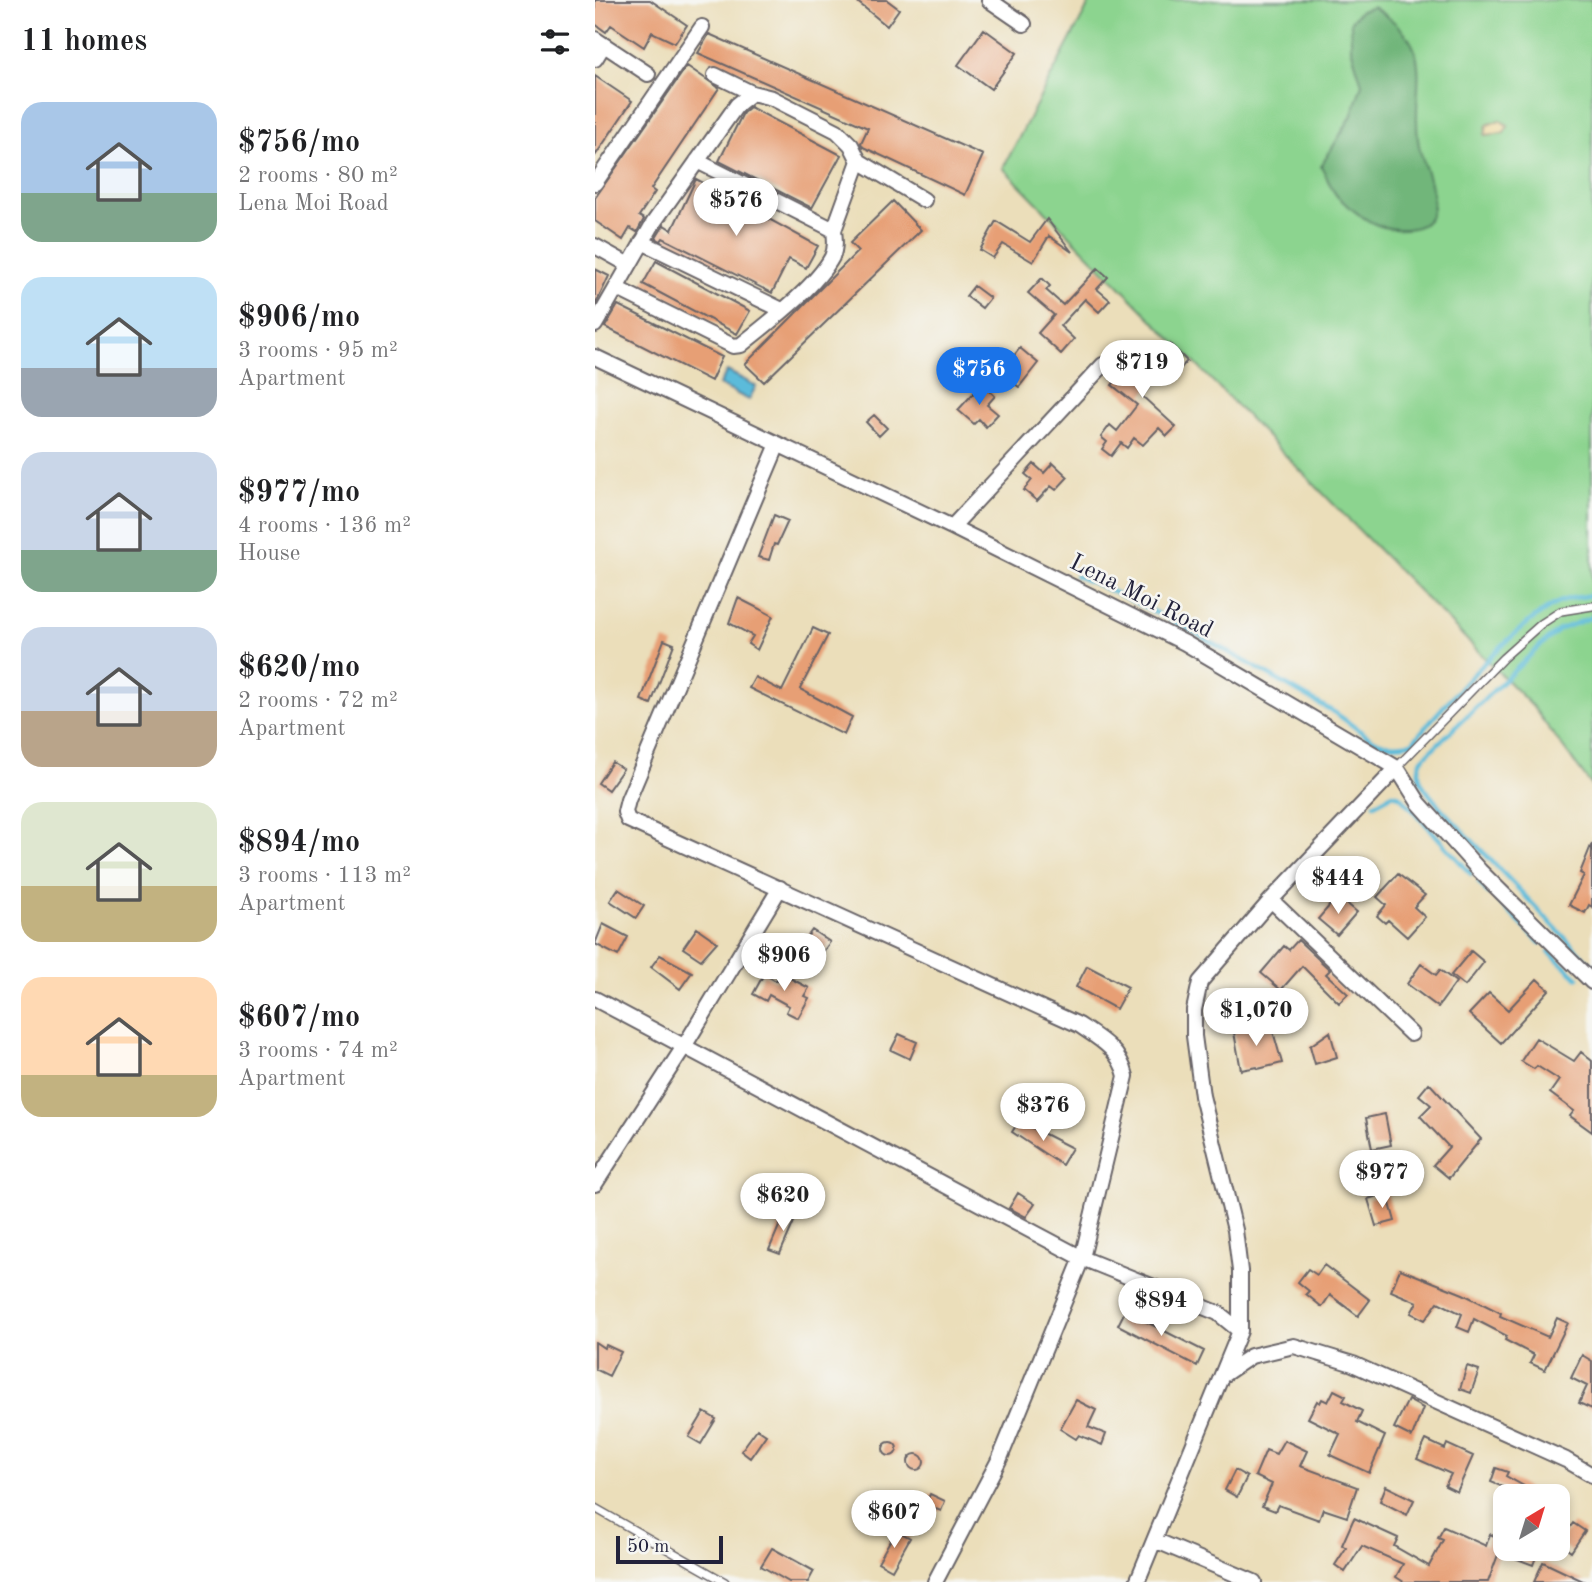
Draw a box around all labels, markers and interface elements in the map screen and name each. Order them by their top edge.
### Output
icon: filters [536,23,574,61]
text: 11 homes [21,27,147,57]
text: $756/mo [238,128,360,158]
icon: home [77,130,161,214]
text: 2 rooms · 80 m² [238,164,398,187]
pin: $576 [695,178,777,238]
text: $576 [709,189,763,212]
text: Lena Moi Road [238,192,389,215]
text: $906/mo [238,303,360,333]
icon: home [77,305,161,389]
text: 3 rooms · 95 m² [238,339,398,362]
pin: $719 [1101,340,1183,400]
pin: $756 [938,348,1020,407]
text: $719 [1115,351,1169,374]
text: $756 [952,358,1006,381]
text: Apartment [238,367,346,390]
text: $977/mo [238,478,360,508]
icon: home [77,480,161,564]
text: 4 rooms · 136 m² [238,514,411,537]
text: House [238,542,300,565]
street label: Lena Moi Road [1065,551,1217,643]
text: $620/mo [238,653,360,683]
icon: home [77,655,161,739]
text: 2 rooms · 72 m² [238,689,398,712]
text: Apartment [238,717,346,740]
text: $894/mo [238,828,360,858]
icon: home [77,830,161,914]
pin: $444 [1297,856,1379,916]
text: 3 rooms · 113 m² [238,864,411,887]
text: $444 [1311,867,1365,890]
text: Apartment [238,892,346,915]
pin: $906 [743,934,825,993]
text: $906 [757,944,811,967]
pin: $1,070 [1199,988,1313,1048]
text: $1,070 [1219,999,1293,1022]
text: $607/mo [238,1003,360,1033]
icon: home [77,1005,161,1089]
text: 3 rooms · 74 m² [238,1039,398,1062]
text: Apartment [238,1067,346,1090]
pin: $376 [1002,1084,1084,1143]
text: $376 [1016,1094,1070,1117]
pin: $977 [1341,1150,1423,1210]
text: $977 [1355,1161,1409,1184]
pin: $620 [742,1174,824,1233]
text: $620 [756,1184,810,1207]
pin: $894 [1120,1278,1202,1338]
text: $894 [1134,1289,1188,1312]
north arrow [1493,1484,1570,1561]
map controls [1493,1484,1570,1561]
pin: $607 [853,1490,935,1550]
text: $607 [867,1501,921,1524]
scale bar [616,1533,723,1565]
text: 50 m [627,1538,669,1557]

